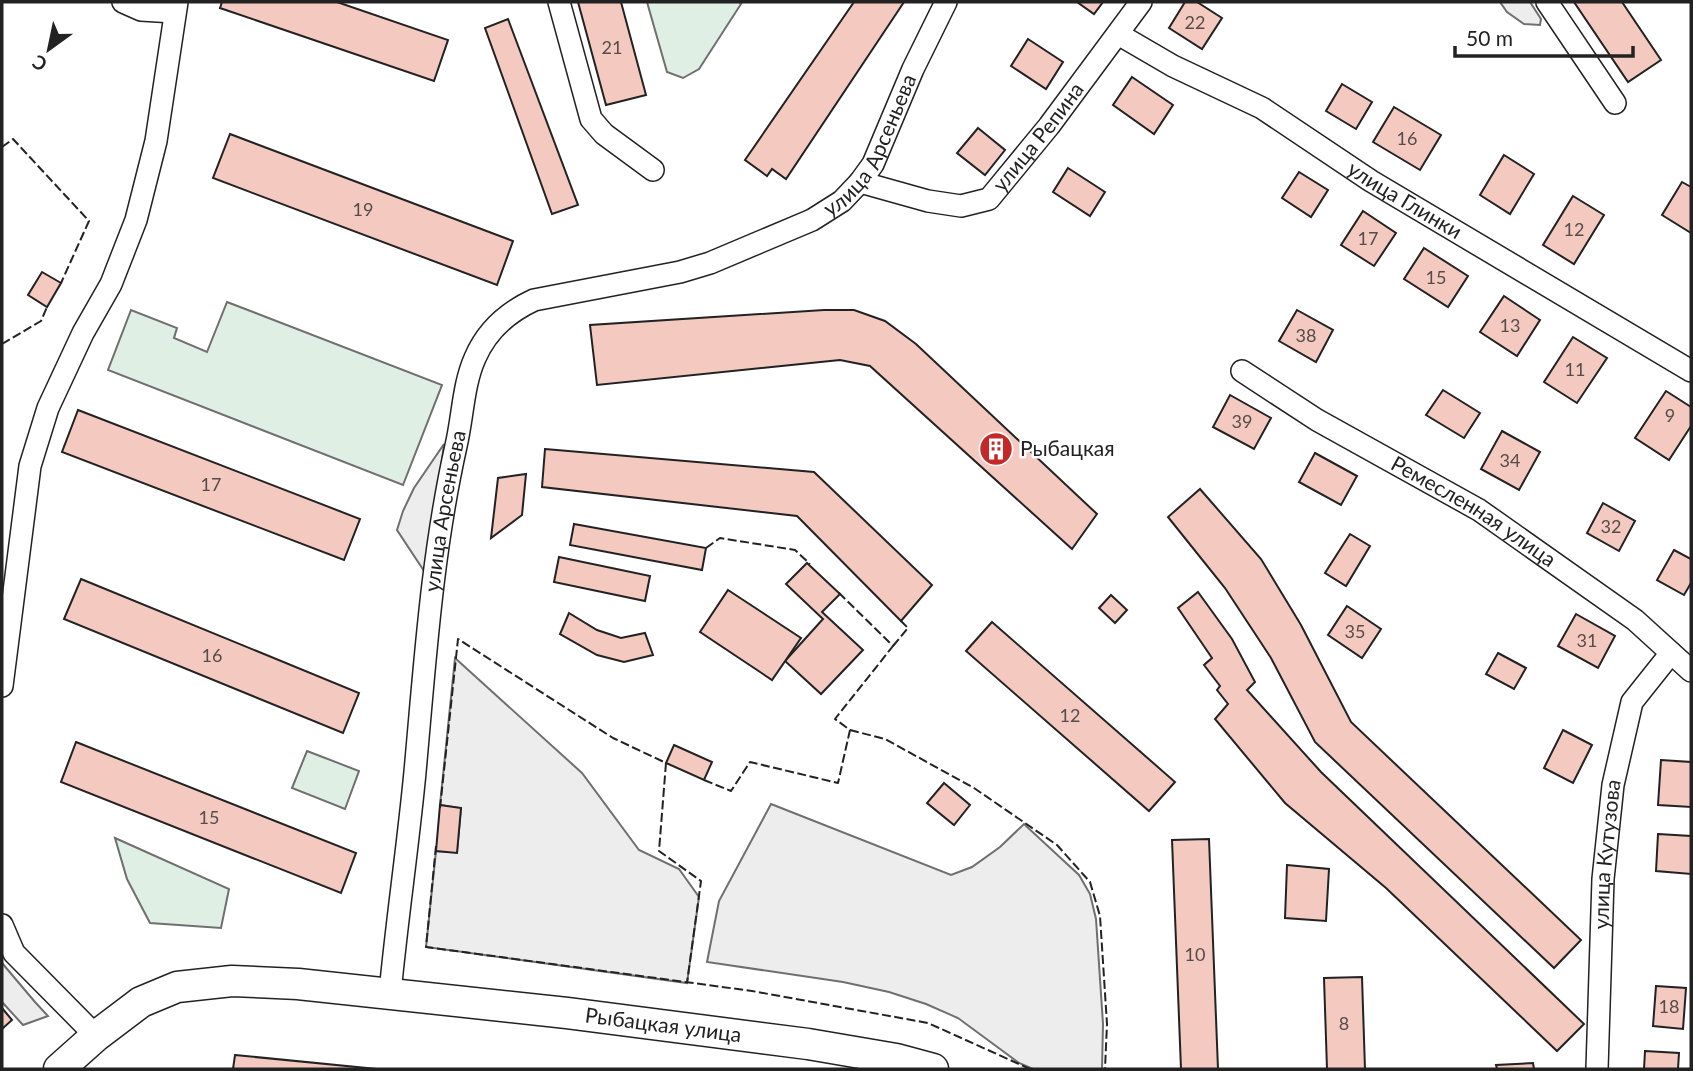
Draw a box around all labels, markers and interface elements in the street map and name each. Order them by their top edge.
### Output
house number: 22 [1185,11,1205,33]
north arrow [14,14,84,84]
scale bar [1455,14,1634,58]
text: 50 m [1466,25,1513,50]
house number: 21 [602,36,622,58]
text: С [28,50,51,77]
street label: улица Арсеньева [818,70,920,221]
street label: улица Репина [986,77,1088,196]
house number: 16 [1397,127,1417,149]
street label: улица Глинки [1343,155,1467,243]
house number: 19 [353,198,373,220]
house number: 12 [1564,218,1584,240]
house number: 17 [1358,227,1378,249]
house number: 15 [1426,266,1446,288]
house number: 13 [1500,314,1520,336]
house number: 38 [1296,324,1316,346]
house number: 11 [1565,358,1585,380]
house number: 9 [1665,404,1675,426]
house number: 39 [1232,410,1252,432]
street label: улица Арсеньева [418,428,470,593]
building icon: Рыбацкая [977,430,1015,468]
place label: Рыбацкая [1020,435,1115,460]
house number: 34 [1500,449,1520,471]
street label: Ремесленная улица [1387,450,1561,571]
house number: 17 [201,473,221,495]
house number: 32 [1601,515,1621,537]
house number: 35 [1345,620,1365,642]
house number: 31 [1577,629,1597,651]
house number: 16 [202,644,222,666]
house number: 12 [1060,704,1080,726]
street label: улица Кутузова [1587,777,1625,930]
house number: 15 [199,806,219,828]
house number: 10 [1185,943,1205,965]
house number: 18 [1659,995,1679,1017]
street label: Рыбацкая улица [584,1001,743,1046]
house number: 8 [1339,1012,1349,1034]

